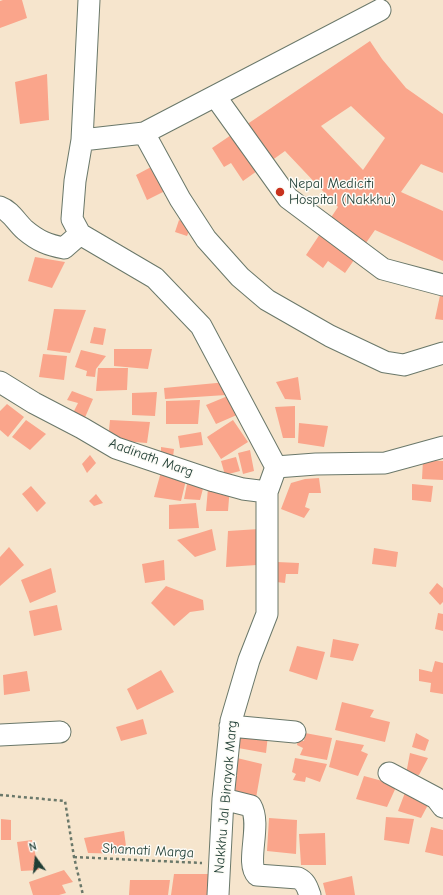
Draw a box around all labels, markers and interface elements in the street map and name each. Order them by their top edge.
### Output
place label: Nepal Mediciti Hospital (Nakkhu) [289,176,396,208]
marker: Nepal Mediciti Hospital (Nakkhu) [274,186,286,198]
street label: Aadinath Marg [106,435,196,481]
street label: Nakkhu Jal Binayak Marg [211,720,241,874]
north arrow [16,839,56,879]
text: N [28,840,38,854]
street label: Shamati Marga [102,840,194,862]

